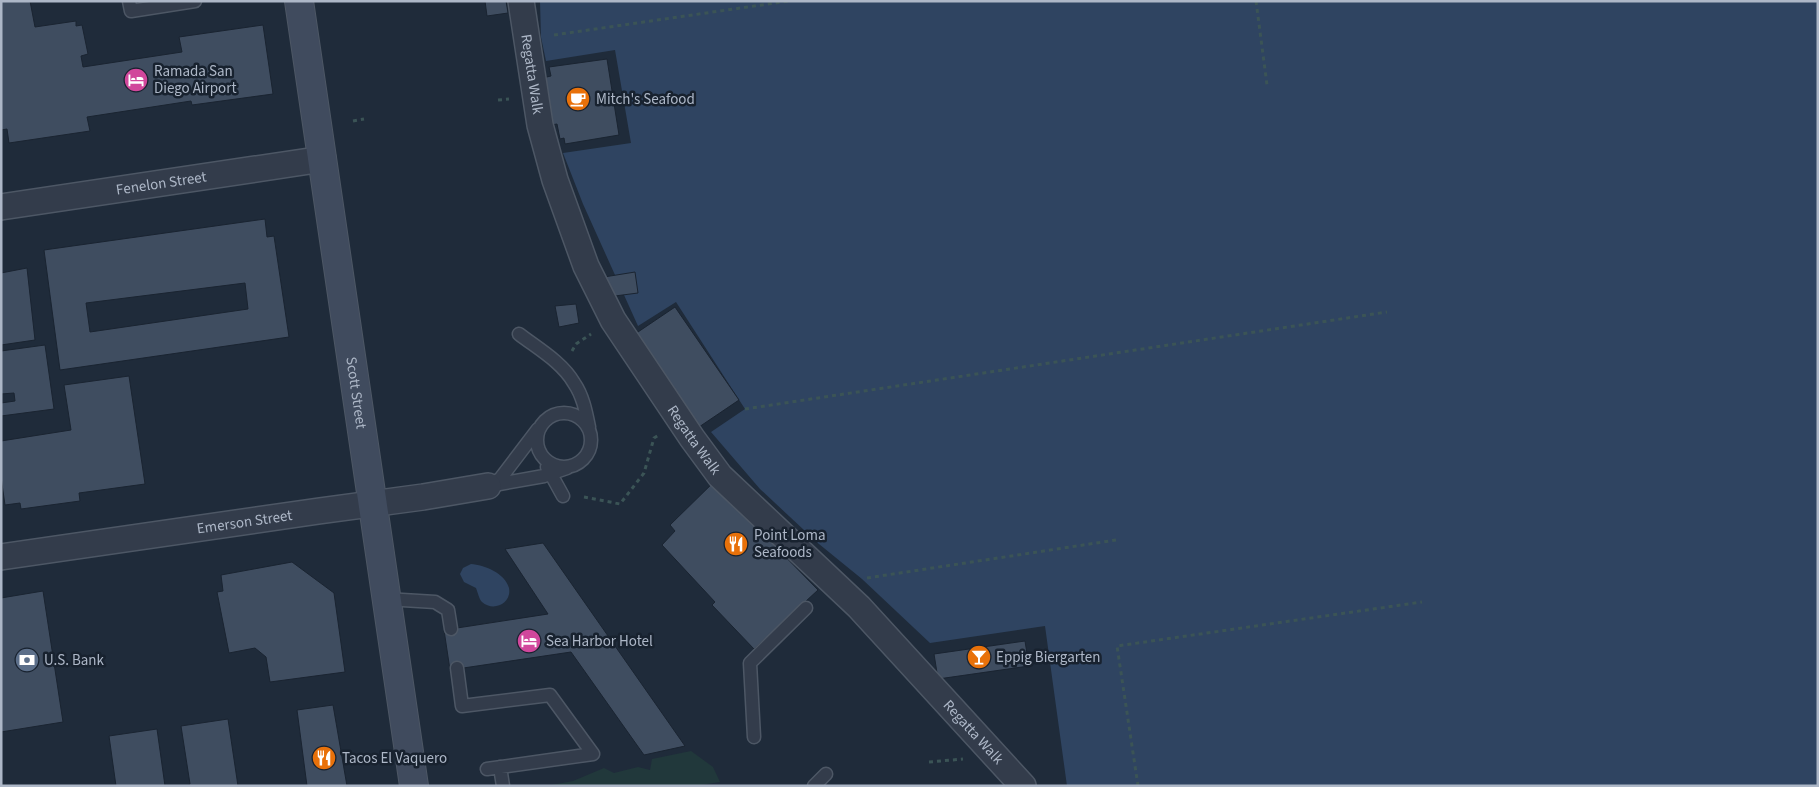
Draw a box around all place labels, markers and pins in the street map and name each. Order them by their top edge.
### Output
place label: Ramada San Diego Airport [154,61,236,99]
hotel icon: Ramada San Diego Airport [123,67,149,93]
cafe icon: Mitch's Seafood [565,86,591,112]
place label: Mitch's Seafood [596,89,695,110]
place label: Point Loma Seafoods [754,525,825,563]
restaurant icon: Point Loma Seafoods [723,531,749,557]
hotel icon: Sea Harbor Hotel [516,628,542,654]
place label: Sea Harbor Hotel [546,631,653,652]
bar icon: Eppig Biergarten [966,644,992,670]
bank icon: U.S. Bank [14,647,40,673]
place label: Eppig Biergarten [996,647,1100,668]
place label: U.S. Bank [44,650,104,671]
restaurant icon: Tacos El Vaquero [311,745,337,771]
place label: Tacos El Vaquero [342,748,447,769]

